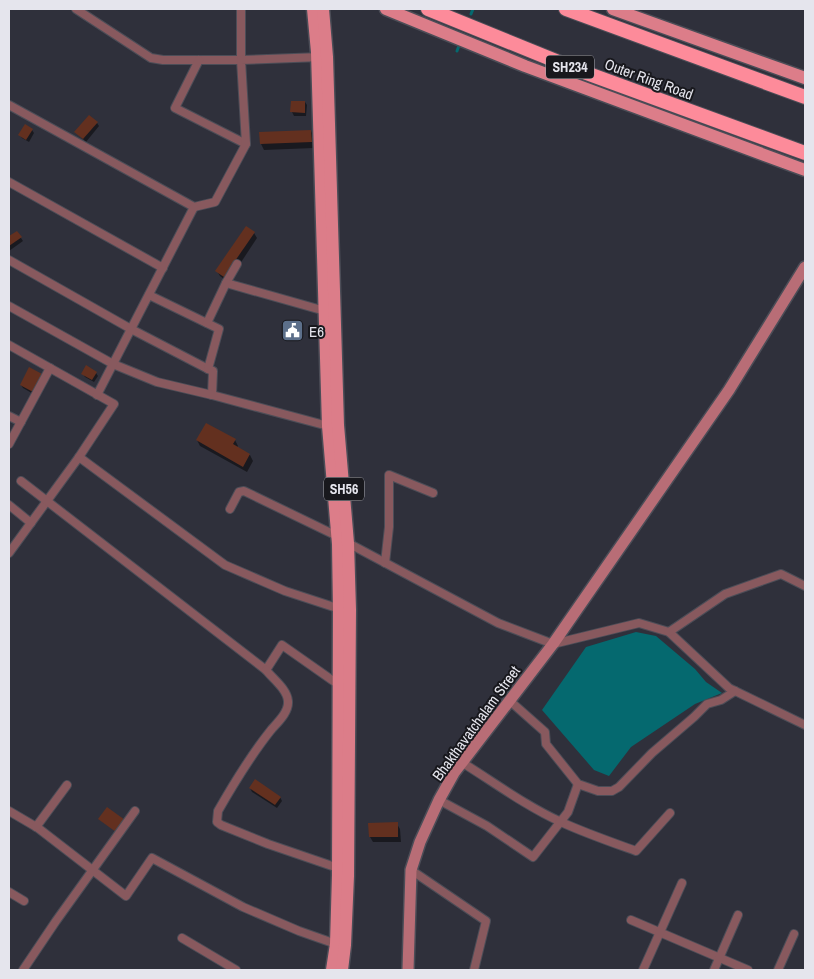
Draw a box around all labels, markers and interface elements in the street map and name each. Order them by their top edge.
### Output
street label: Outer Ring Road [602,53,696,105]
road number: SH234 [546,56,594,78]
public building icon: E6 [281,319,305,343]
place label: E6 [309,321,324,342]
road number: SH56 [324,478,364,500]
street label: Bhakthavatchalam Street [427,661,525,785]

